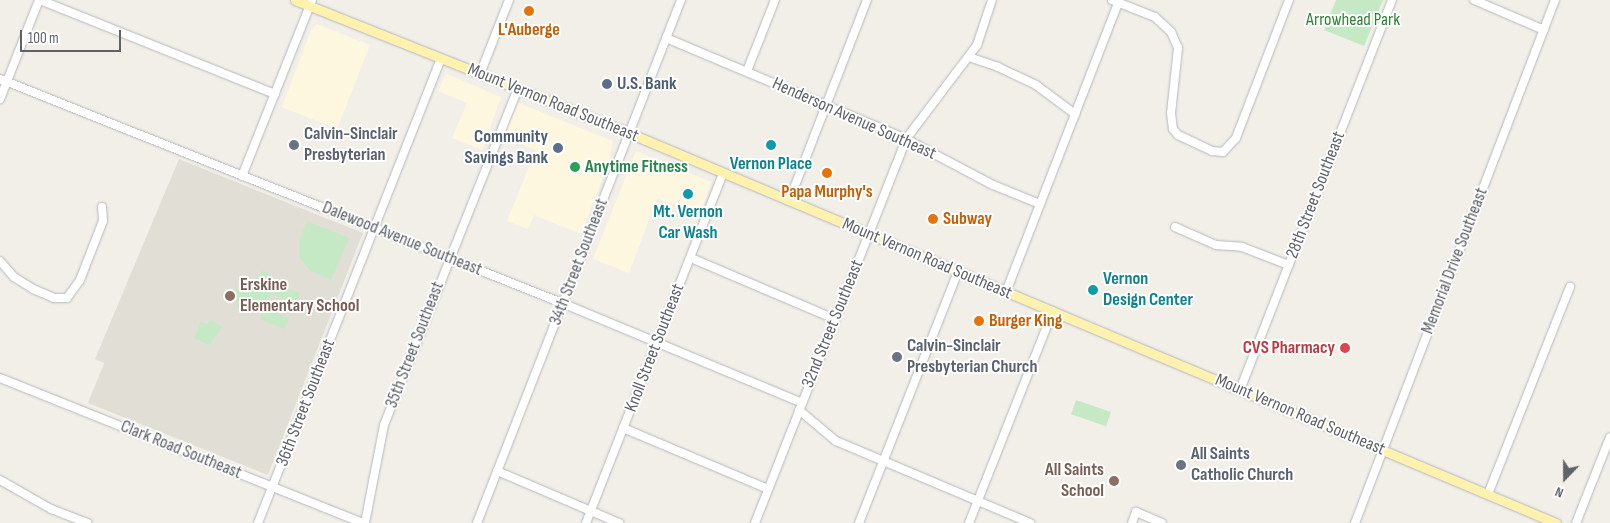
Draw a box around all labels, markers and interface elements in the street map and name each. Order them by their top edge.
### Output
marker: L'Auberge [523,5,535,17]
park label: Arrowhead Park [1306,9,1400,31]
place label: L'Auberge [498,19,560,41]
scale bar [22,20,124,52]
text: 100 m [28,29,59,48]
street label: Mount Vernon Road Southeast [464,59,642,147]
place label: U.S. Bank [617,73,677,95]
street label: Henderson Avenue Southeast [769,73,939,165]
marker: U.S. Bank [601,78,613,90]
place label: Calvin-Sinclair Presbyterian [304,124,398,166]
place label: Community Savings Bank [465,127,548,170]
street label: 28th Street Southeast [1282,128,1350,262]
marker: Calvin-Sinclair Presbyterian [288,139,300,151]
marker: Vernon Place [765,139,777,151]
marker: Community Savings Bank [552,142,564,154]
place label: Vernon Place [730,153,812,175]
place label: Anytime Fitness [585,156,688,178]
marker: Anytime Fitness [569,161,581,173]
marker: Papa Murphy's [821,167,833,179]
place label: Papa Murphy's [781,181,873,203]
street label: Memorial Drive Southeast [1417,185,1493,337]
marker: Mt. Vernon Car Wash [682,188,694,200]
street label: 34th Street Southeast [545,196,613,328]
street label: Dalewood Avenue Southeast [319,197,485,281]
place label: Mt. Vernon Car Wash [653,202,723,244]
place label: Subway [943,208,992,230]
street label: Mount Vernon Road Southeast [839,213,1015,305]
marker: Subway [927,213,939,225]
street label: 32nd Street Southeast [798,257,868,391]
place label: Vernon Design Center [1103,269,1193,312]
place label: Erskine Elementary School [240,275,359,318]
street label: 35th Street Southeast [381,279,449,411]
street label: Knoll Street Southeast [621,281,689,415]
marker: Vernon Design Center [1087,284,1099,296]
marker: Erskine Elementary School [224,290,236,302]
place label: Burger King [989,310,1062,332]
marker: Burger King [973,315,985,327]
street label: 36th Street Southeast [272,336,340,470]
place label: Calvin-Sinclair Presbyterian Church [907,336,1037,378]
place label: CVS Pharmacy [1243,337,1335,359]
marker: CVS Pharmacy [1339,342,1351,354]
marker: Calvin-Sinclair Presbyterian Church [891,351,903,363]
street label: Mount Vernon Road Southeast [1212,369,1388,461]
street label: Clark Road Southeast [117,416,245,484]
place label: All Saints Catholic Church [1191,444,1293,486]
north arrow [1540,453,1590,503]
marker: All Saints Catholic Church [1175,459,1187,471]
place label: All Saints School [1045,460,1104,502]
marker: All Saints School [1108,475,1120,487]
text: N [1553,483,1566,502]

